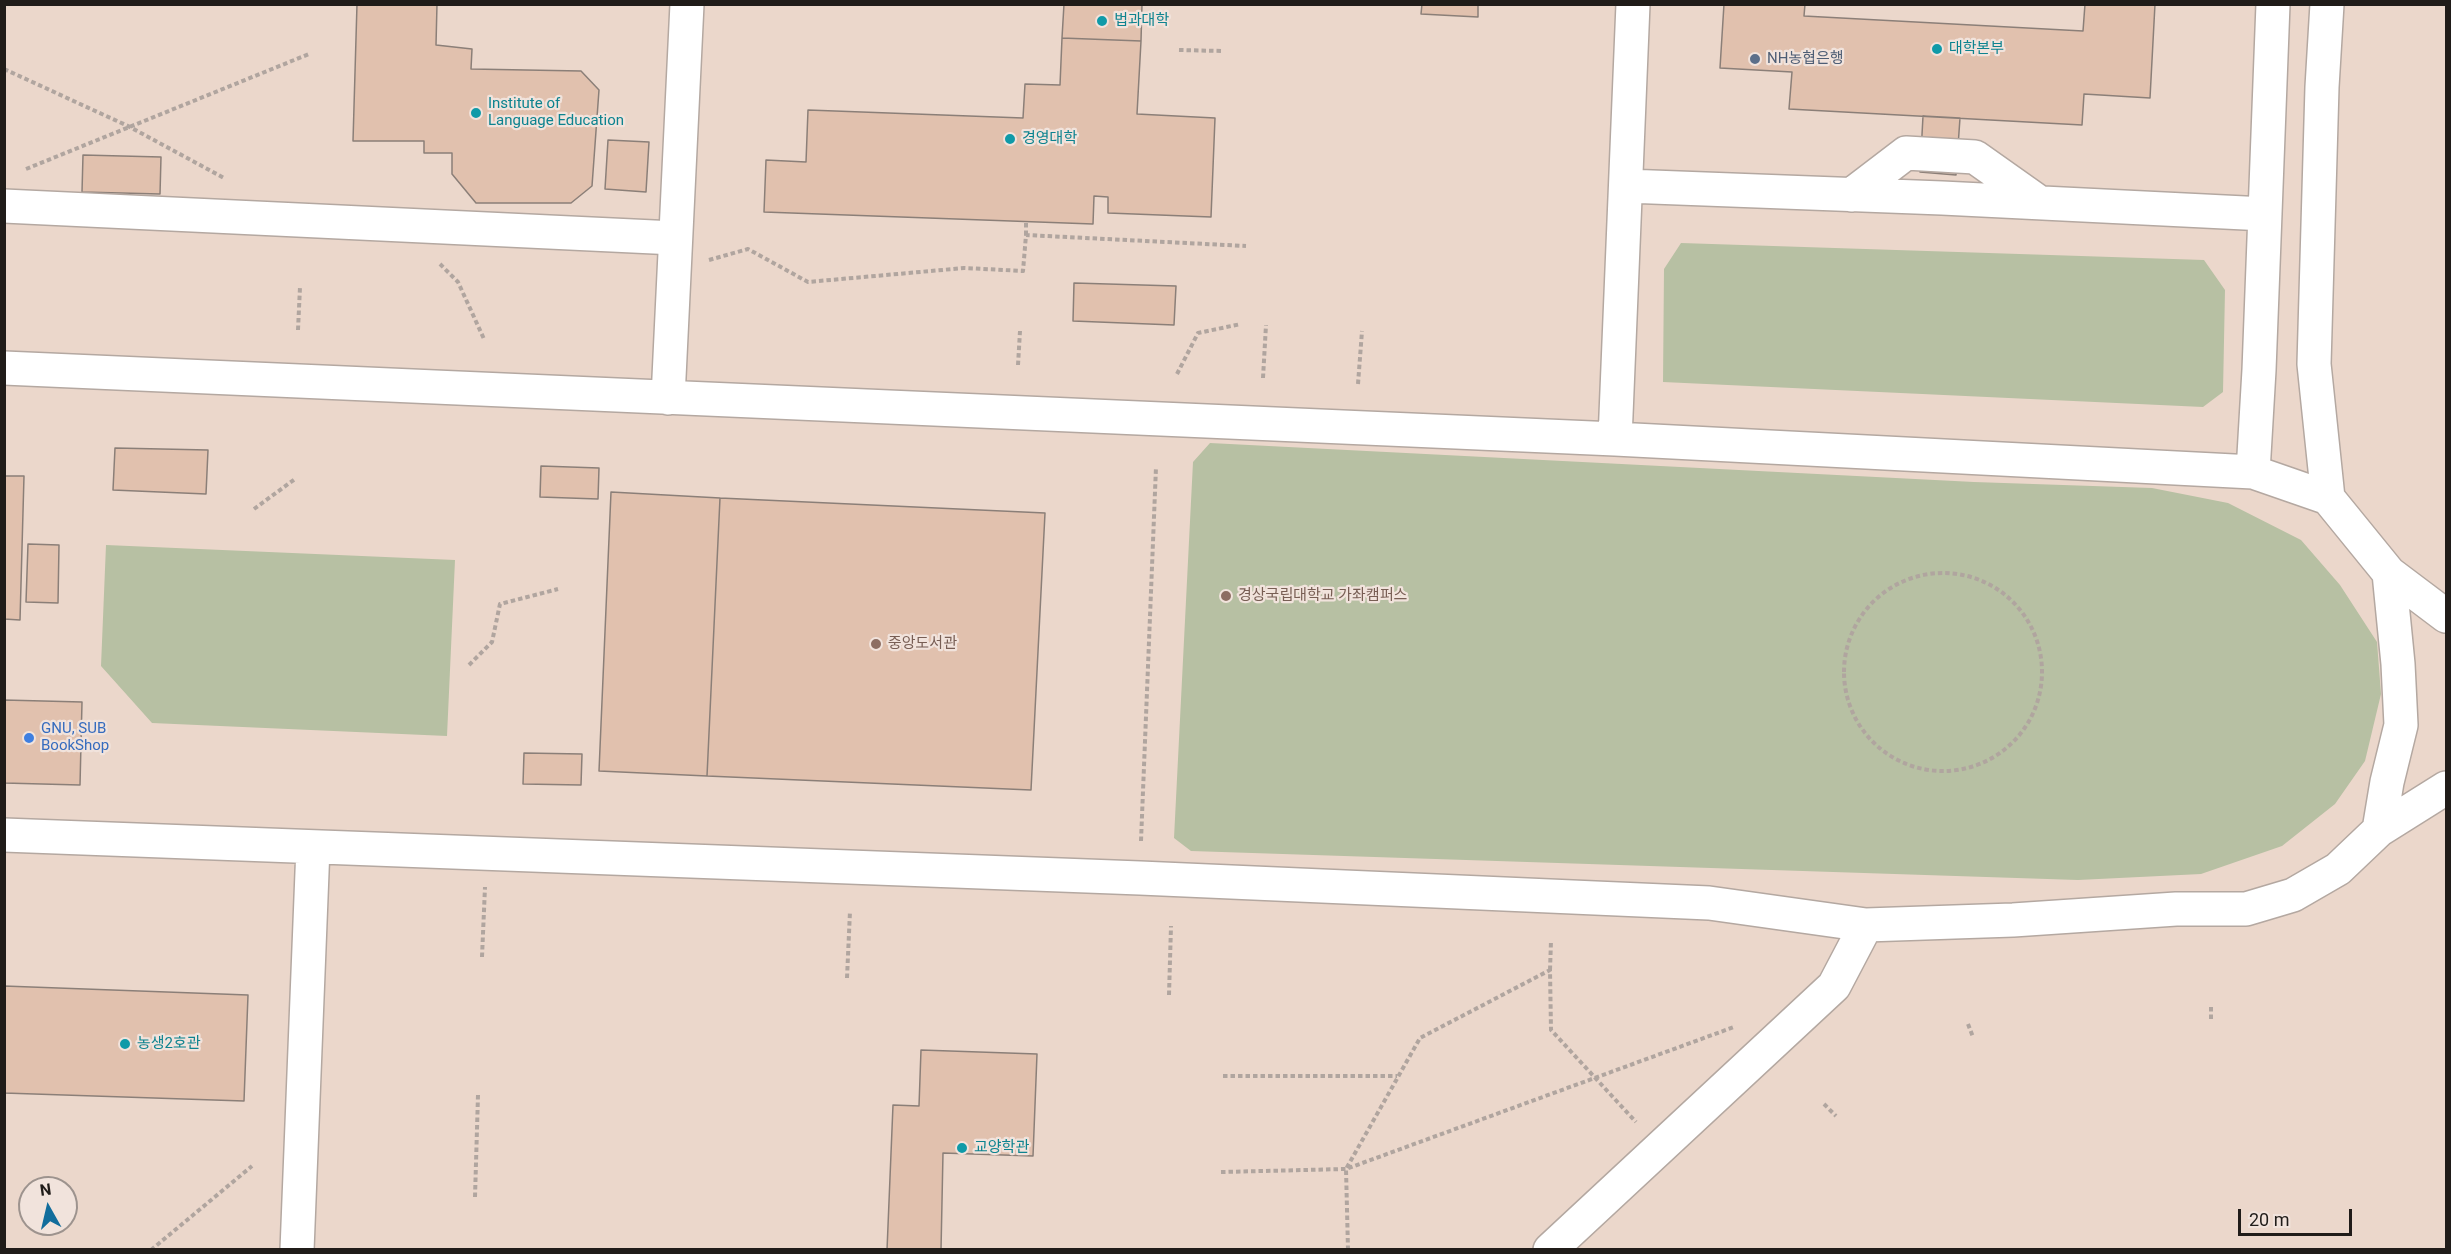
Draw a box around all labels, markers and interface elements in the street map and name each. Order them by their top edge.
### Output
place label: 법과대학 [1114,12,1169,30]
marker: 법과대학 [1095,14,1109,28]
place label: 대학본부 [1949,40,2004,58]
marker: 대학본부 [1930,42,1944,56]
place label: NH농협은행 [1767,50,1844,68]
marker: NH농협은행 [1748,52,1762,66]
place label: Institute of Language Education [488,95,624,130]
marker: Institute of Language Education [469,106,483,120]
place label: 경영대학 [1022,130,1077,148]
marker: 경영대학 [1003,132,1017,146]
place label: 경상국립대학교 가좌캠퍼스 [1238,587,1407,605]
marker: 경상국립대학교 가좌캠퍼스 [1219,589,1233,603]
place label: 중앙도서관 [888,635,957,653]
marker: 중앙도서관 [869,637,883,651]
place label: GNU, SUB BookShop [41,720,109,755]
marker: GNU, SUB BookShop [22,731,36,745]
place label: 농생2호관 [137,1035,201,1053]
marker: 농생2호관 [118,1037,132,1051]
place label: 교양학관 [974,1139,1029,1157]
marker: 교양학관 [955,1141,969,1155]
north arrow [18,1176,78,1236]
text: N [39,1179,53,1200]
scale bar [2241,1197,2355,1235]
text: 20 m [2249,1209,2289,1230]

